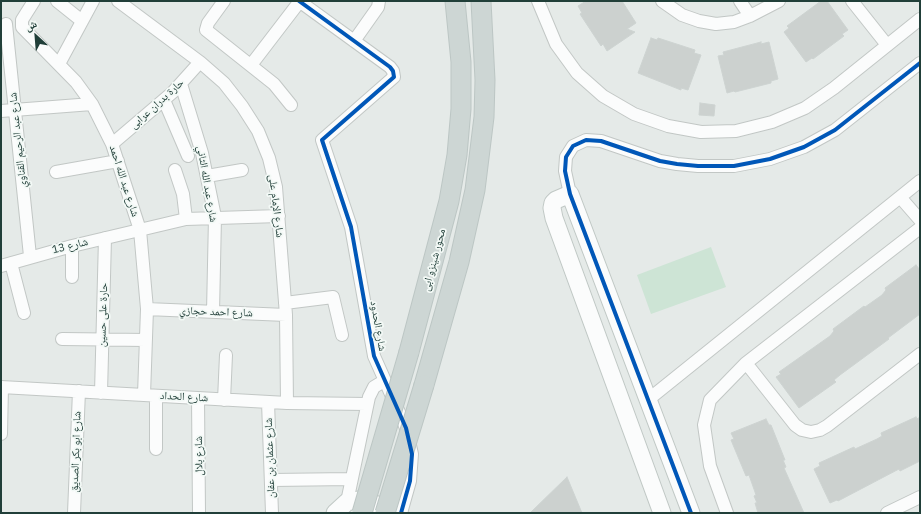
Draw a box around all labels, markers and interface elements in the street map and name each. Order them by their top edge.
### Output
north arrow [16,16,56,56]
text: ش [22,16,39,34]
street label: حارة بدران عرابى [127,76,187,132]
street label: شارع عبد الرحيم القناوي [6,92,30,188]
street label: شارع عبد الله احمد [106,143,142,219]
street label: شارع عبد الله الثاني [194,145,220,223]
street label: شارع الإمام على [266,174,286,238]
street label: محور شينزو ابى [419,227,449,293]
street label: شارع 13 [51,235,89,257]
street label: حارة على حسين [95,283,111,347]
street label: شارع الحدود [367,300,389,352]
street label: شارع احمد حجازي [179,304,253,320]
street label: شارع الحداد [160,389,208,405]
street label: شارع ابو بكر الصديق [68,411,84,493]
street label: شارع عثمان بن عفان [262,418,278,498]
street label: شارع بلال [192,436,206,476]

